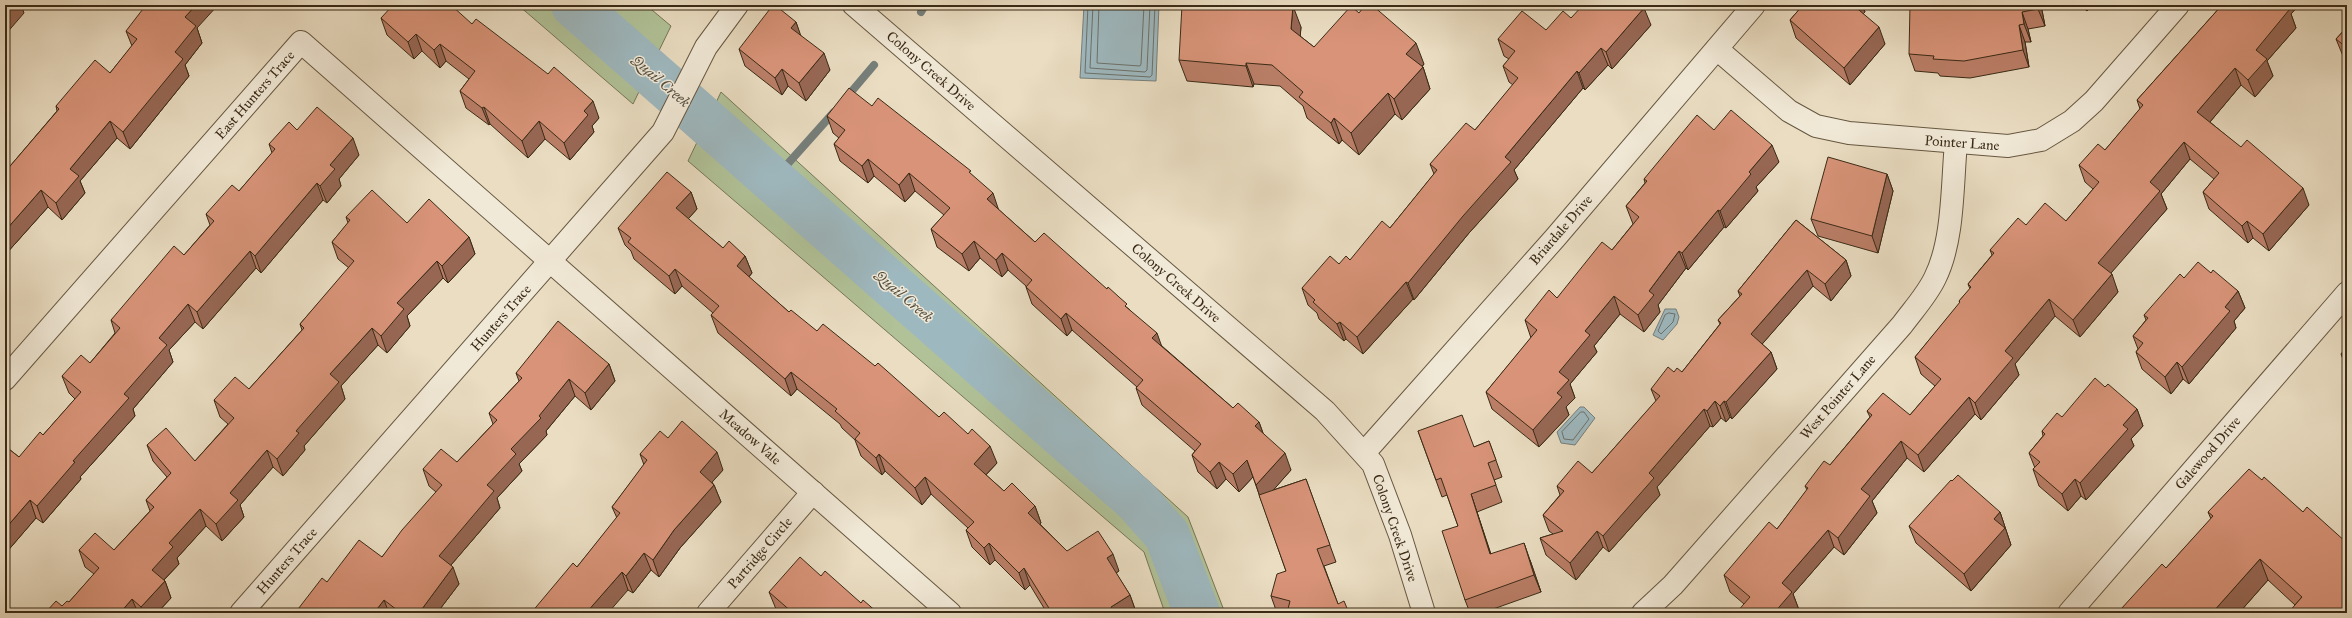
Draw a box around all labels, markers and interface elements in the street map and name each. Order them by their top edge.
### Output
street label: Colony Creek Drive [883,28,979,114]
street label: East Hunters Trace [212,47,298,143]
water label: Quail Creek [628,50,694,111]
street label: Pointer Lane [1924,132,2000,154]
street label: Briardale Drive [1526,191,1596,269]
street label: Colony Creek Drive [1128,240,1224,326]
water label: Quail Creek [871,265,937,326]
street label: Hunters Trace [467,281,535,355]
street label: West Pointer Lane [1797,351,1879,443]
street label: Meadow Vale [716,405,785,469]
street label: Galewood Drive [2172,413,2245,493]
street label: Colony Creek Drive [1369,472,1421,584]
street label: Partridge Circle [724,514,796,592]
street label: Hunters Trace [253,524,321,598]

